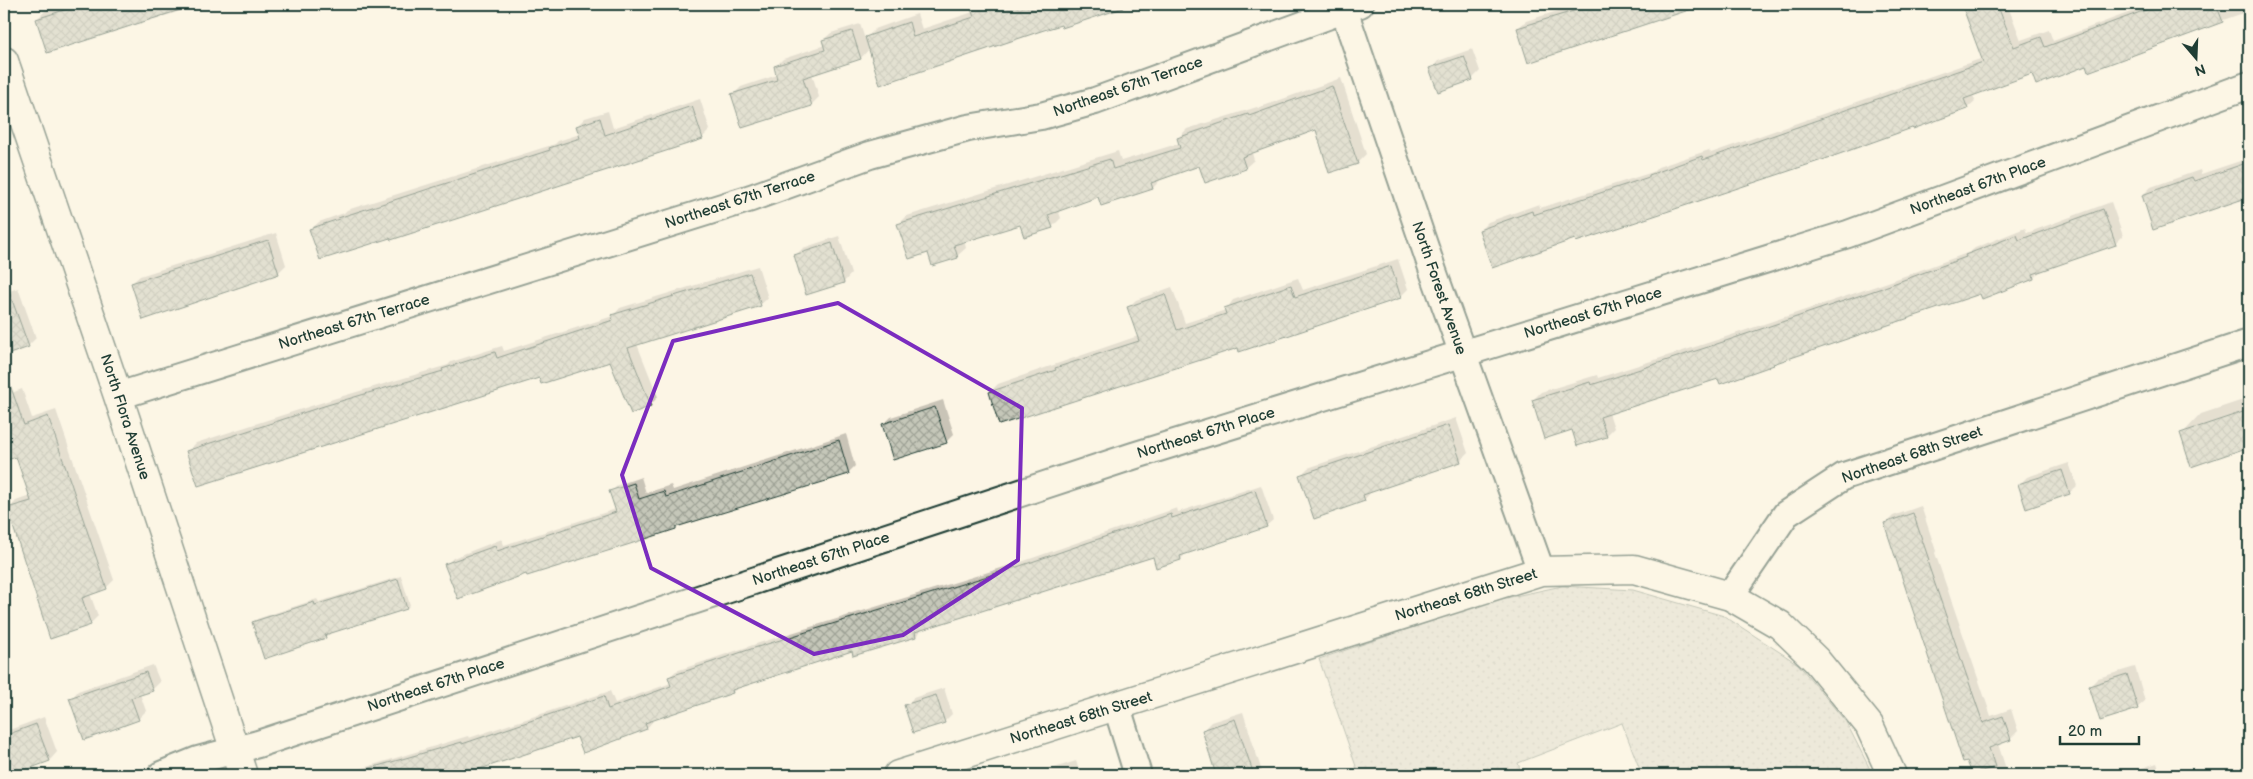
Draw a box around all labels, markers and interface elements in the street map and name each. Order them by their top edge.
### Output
north arrow [2170,32,2220,82]
street label: Northeast 67th Terrace [1051,52,1205,122]
text: N [2192,60,2208,80]
street label: Northeast 67th Place [1907,153,2049,219]
street label: Northeast 67th Terrace [662,167,818,233]
street label: North Forest Avenue [1407,219,1471,357]
street label: Northeast 67th Place [1522,283,1664,343]
street label: Northeast 67th Terrace [276,290,432,354]
street label: North Flora Avenue [96,352,154,482]
street label: Northeast 67th Place [1135,403,1277,463]
street label: Northeast 68th Street [1839,422,1985,488]
street label: Northeast 67th Place [750,528,892,590]
street label: Northeast 68th Street [1393,564,1540,626]
street label: Northeast 67th Place [365,654,507,716]
street label: Northeast 68th Street [1008,687,1155,749]
scale bar [2060,714,2139,746]
text: 20 m [2068,722,2102,741]

